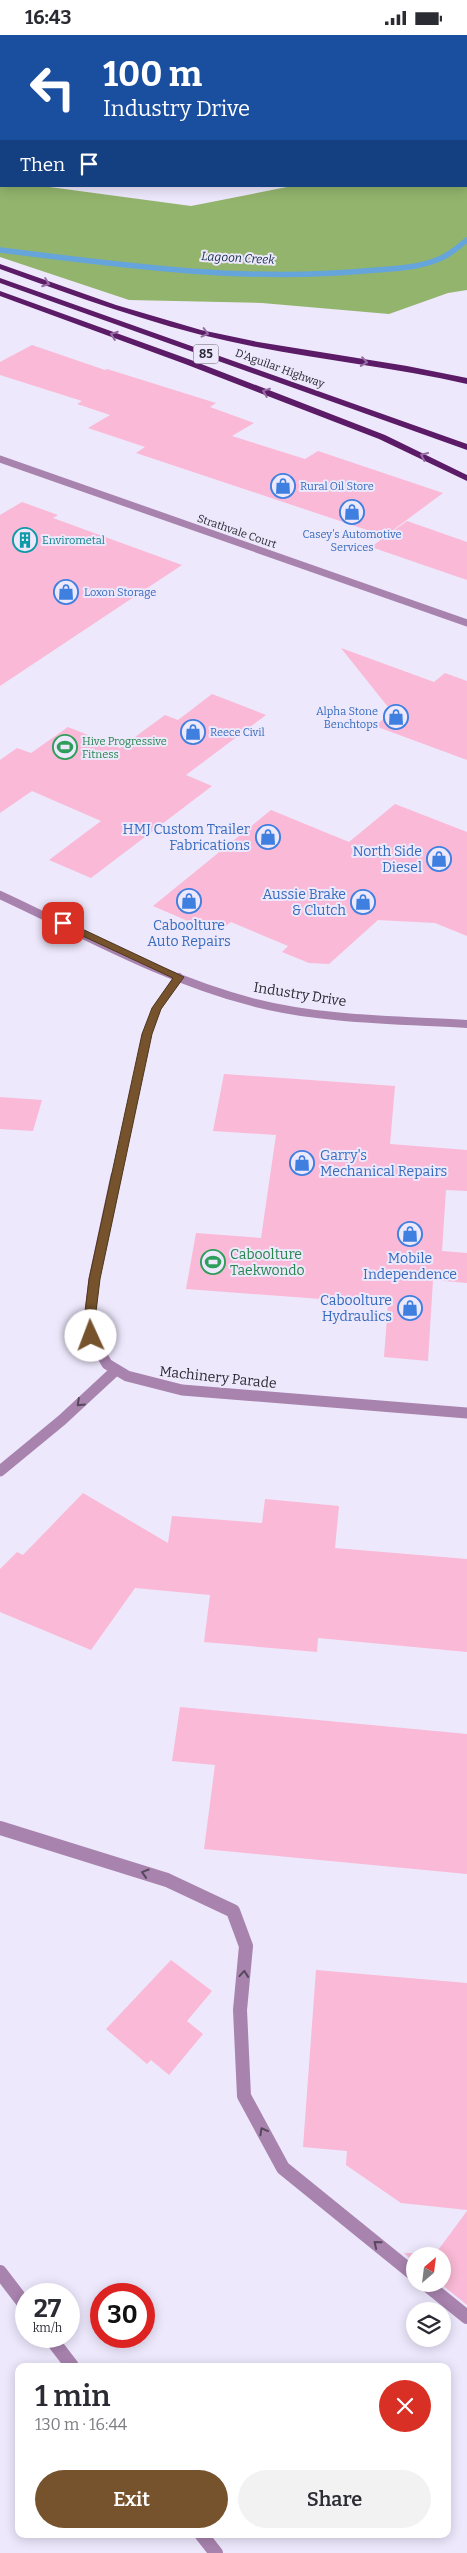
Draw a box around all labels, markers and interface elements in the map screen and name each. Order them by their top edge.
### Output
text: 16:43 [25,6,71,29]
text: 100 m [103,53,202,95]
icon: left [20,55,85,120]
text: Industry Drive [103,95,250,122]
icon: arrive [75,150,103,178]
text: Then [20,153,65,176]
water label: Lagoon Creek [201,249,276,267]
one-way arrow [41,277,50,287]
one-way arrow [200,327,209,338]
one-way arrow [111,331,119,341]
road number: 85 [194,345,218,363]
street label: D'Aguilar Highway [234,346,326,391]
one-way arrow [361,356,369,367]
one-way arrow [263,388,271,398]
one-way arrow [420,452,429,462]
shop icon: Rural Oil Store [270,473,296,499]
place label: Rural Oil Store [300,480,374,493]
shop icon: Casey's Automotive Services [339,499,365,525]
street label: Strathvale Court [195,512,278,551]
building icon: Envirometal [12,527,38,553]
place label: Casey's Automotive Services [302,528,402,554]
place label: Envirometal [42,534,105,547]
shop icon: Loxon Storage [53,579,79,605]
place label: Loxon Storage [84,586,156,599]
shop icon: Alpha Stone Benchtops [383,704,409,730]
place label: Alpha Stone Benchtops [316,705,378,731]
shop icon: Reece Civil [180,719,206,745]
place label: Reece Civil [210,726,265,739]
sports icon: Hive Progressive Fitness [52,734,78,760]
place label: Hive Progressive Fitness [82,735,167,761]
place label: HMJ Custom Trailer Fabrications [123,821,250,854]
shop icon: HMJ Custom Trailer Fabrications [255,824,281,850]
place label: North Side Diesel [352,843,422,876]
shop icon: North Side Diesel [426,846,452,872]
place label: Aussie Brake & Clutch [263,886,346,919]
shop icon: Caboolture Auto Repairs [176,888,202,914]
shop icon: Aussie Brake & Clutch [350,889,376,915]
pin [42,902,84,944]
icon: arrive [49,909,77,937]
place label: Caboolture Auto Repairs [147,917,231,950]
street label: Industry Drive [252,979,347,1010]
place label: Garry's Mechanical Repairs [320,1147,447,1180]
shop icon: Garry's Mechanical Repairs [289,1150,315,1176]
shop icon: Mobile Independence [397,1221,423,1247]
place label: Caboolture Taekwondo [230,1246,305,1279]
sports icon: Caboolture Taekwondo [200,1249,226,1275]
place label: Mobile Independence [363,1250,457,1283]
place label: Caboolture Hydraulics [320,1292,392,1325]
shop icon: Caboolture Hydraulics [397,1295,423,1321]
position arrow [64,1309,116,1361]
street label: Machinery Parade [158,1363,277,1392]
one-way arrow [77,1397,86,1406]
one-way arrow [141,1868,149,1878]
one-way arrow [238,1970,249,1978]
one-way arrow [259,2128,269,2137]
one-way arrow [374,2241,383,2249]
north arrow [406,2247,451,2293]
map controls [406,2247,451,2347]
speed limit sign: 30 [90,2283,155,2348]
text: 27 [34,2294,61,2324]
button: layers [406,2302,451,2347]
text: km/h [33,2321,62,2335]
text: 1 min [35,2378,110,2414]
button: close [379,2380,431,2432]
text: 130 m · 16:44 [35,2415,127,2434]
button: Exit [35,2470,228,2528]
button: Share [238,2470,431,2528]

